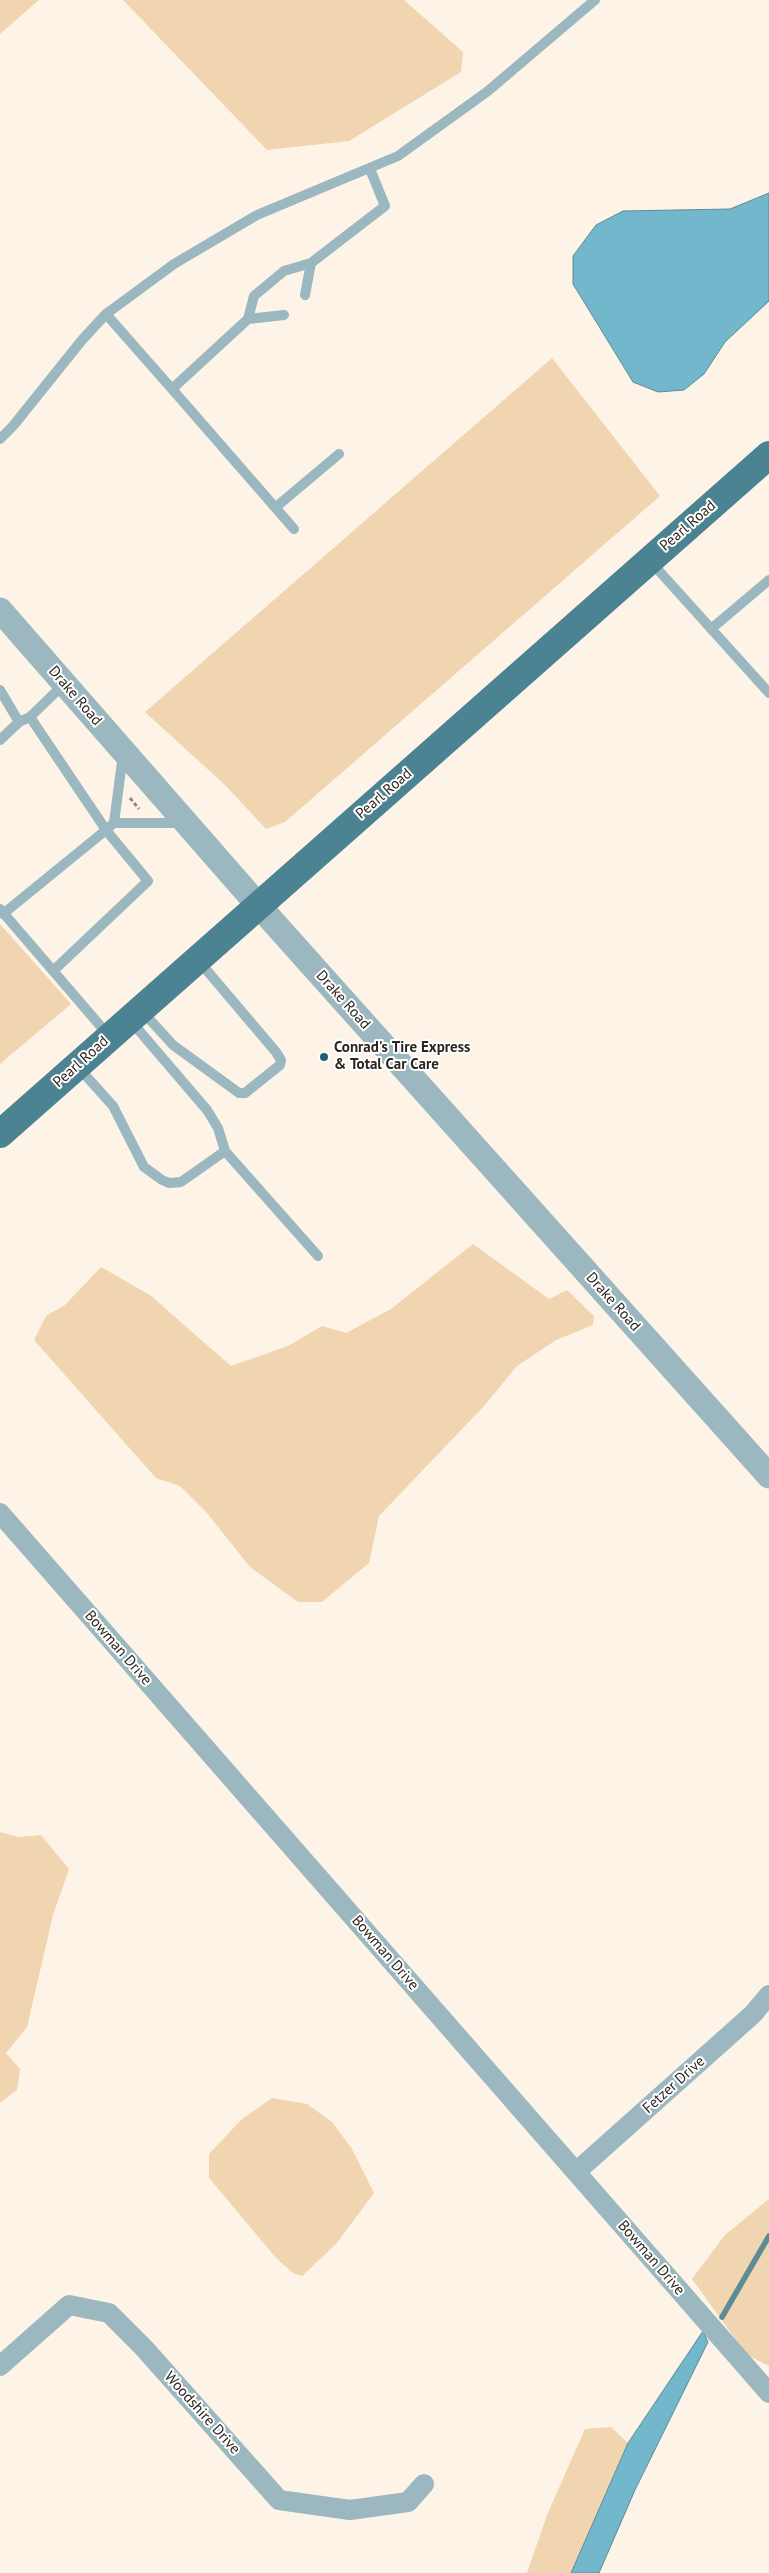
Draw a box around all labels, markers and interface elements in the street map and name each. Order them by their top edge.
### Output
street label: Pearl Road [656,497,720,555]
street label: Drake Road [44,663,106,729]
street label: Pearl Road [352,765,416,823]
street label: Drake Road [312,967,374,1033]
street label: Pearl Road [50,1033,112,1091]
place label: Conrad's Tire Express & Total Car Care [334,1039,470,1074]
marker: Conrad's Tire Express & Total Car Care [318,1051,330,1063]
street label: Drake Road [582,1269,644,1335]
street label: Bowman Drive [81,1607,155,1689]
street label: Bowman Drive [348,1912,422,1994]
street label: Fetzer Drive [639,2052,709,2118]
street label: Bowman Drive [614,2217,688,2299]
street label: Woodshire Drive [160,2368,244,2458]

